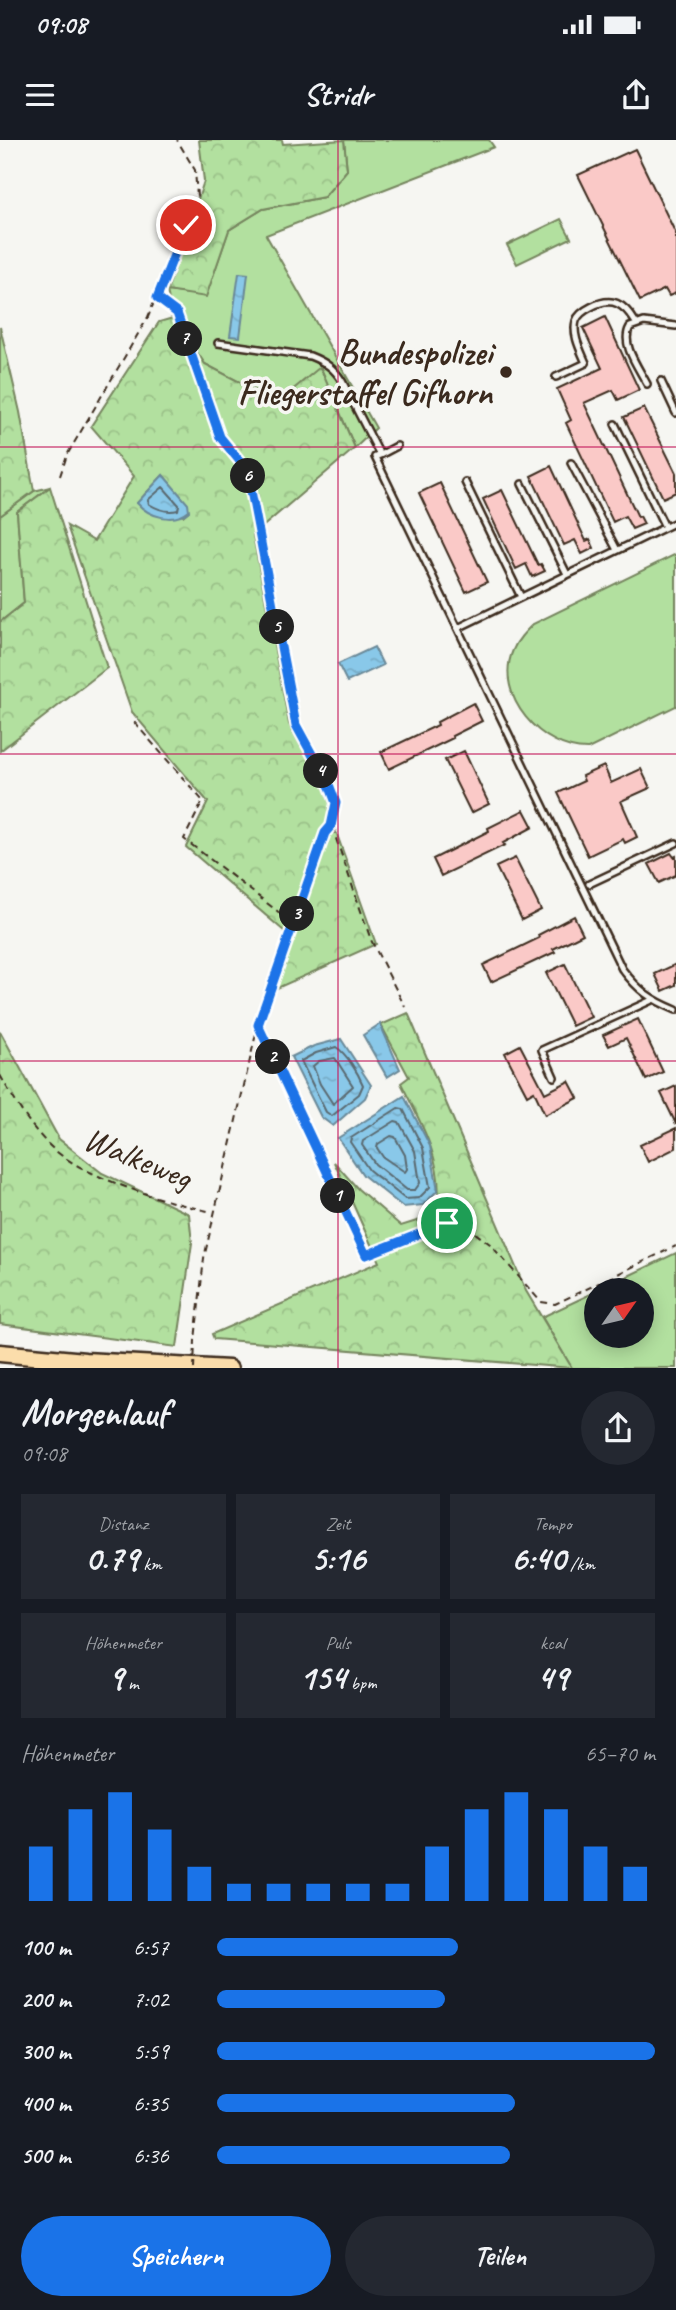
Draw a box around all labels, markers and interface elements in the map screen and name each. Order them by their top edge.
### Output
text: 09:08 [35,8,87,41]
text: Stridr [303,74,373,115]
icon: menu [21,76,59,114]
icon: share [617,76,655,114]
pin [156,195,216,255]
icon: check [167,206,205,244]
pin: 7 [168,322,202,356]
text: 7 [180,326,189,350]
place label: Bundespolizei Fliegerstaffel Gifhorn [238,330,497,415]
marker: Bundespolizei Fliegerstaffel Gifhorn [498,364,514,380]
pin: 6 [230,458,266,494]
text: 6 [243,463,252,487]
pin: 5 [260,610,294,644]
text: 5 [272,614,281,638]
pin: 4 [304,754,338,788]
text: 4 [316,758,325,782]
pin: 3 [280,896,314,932]
text: 3 [292,901,301,925]
pin: 2 [256,1040,290,1074]
text: 2 [268,1044,277,1068]
street label: Walkeweg [77,1116,200,1201]
pin: 1 [320,1178,356,1214]
text: 1 [333,1183,342,1207]
pin [417,1193,477,1253]
icon: arrive [428,1204,466,1242]
north arrow [584,1278,654,1348]
map controls [584,1278,654,1348]
text: Morgenlauf [21,1389,168,1436]
button: share [581,1391,655,1465]
text: 09:08 [21,1439,67,1468]
text: Distanz [98,1512,148,1536]
text: Zeit [325,1512,351,1536]
text: Tempo [534,1512,572,1536]
text: 0.79 [85,1536,139,1581]
text: 5:16 [311,1536,365,1581]
text: 6:40 [510,1536,565,1581]
text: km [139,1552,162,1576]
text: /km [565,1552,595,1576]
text: Höhenmeter [85,1631,162,1655]
text: Puls [325,1631,351,1655]
text: kcal [540,1631,565,1655]
text: 9 [108,1655,123,1700]
text: 154 [299,1655,346,1700]
text: 49 [537,1655,568,1700]
text: m [123,1671,139,1695]
text: bpm [346,1671,377,1695]
text: Höhenmeter [21,1739,114,1768]
text: 65–70 m [585,1739,655,1768]
text: 100 m [21,1933,71,1962]
text: 6:57 [133,1933,169,1962]
text: 200 m [21,1985,71,2014]
text: 7:02 [133,1985,169,2014]
text: 300 m [21,2037,71,2066]
text: 5:59 [133,2037,169,2066]
text: 400 m [21,2089,71,2118]
text: 6:35 [133,2089,169,2118]
text: 500 m [21,2141,70,2170]
text: 6:36 [133,2141,169,2170]
button: Speichern [21,2216,331,2296]
button: Teilen [345,2216,655,2296]

